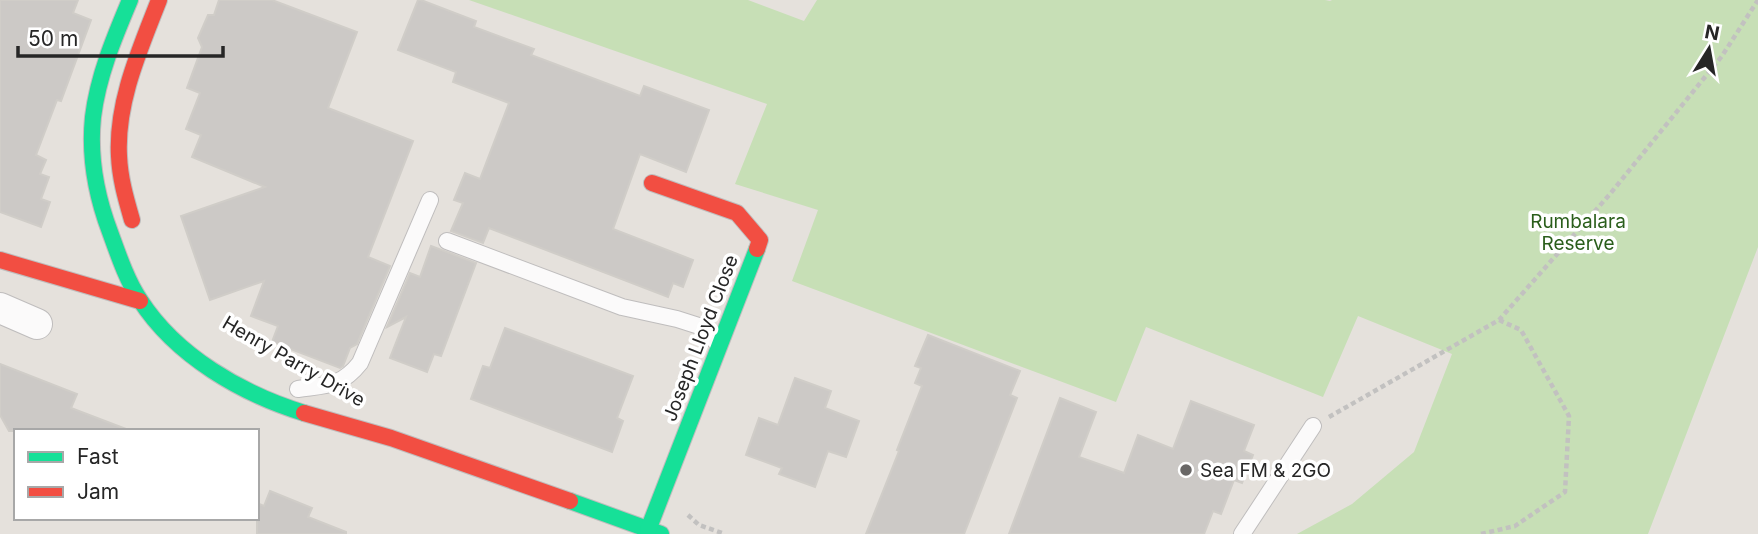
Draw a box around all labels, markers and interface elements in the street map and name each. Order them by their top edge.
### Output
scale bar [18,14,222,58]
north arrow [1674,14,1744,84]
text: N [1703,20,1721,45]
text: 50 m [28,26,78,51]
park label: Rumbalara Reserve [1530,210,1626,255]
street label: Joseph Lloyd Close [658,252,743,425]
street label: Henry Parry Drive [218,311,369,412]
legend [14,429,259,520]
text: Fast [77,444,119,469]
place label: Sea FM & 2GO [1200,459,1331,482]
marker: Sea FM & 2GO [1178,462,1194,478]
text: Jam [77,479,119,504]

